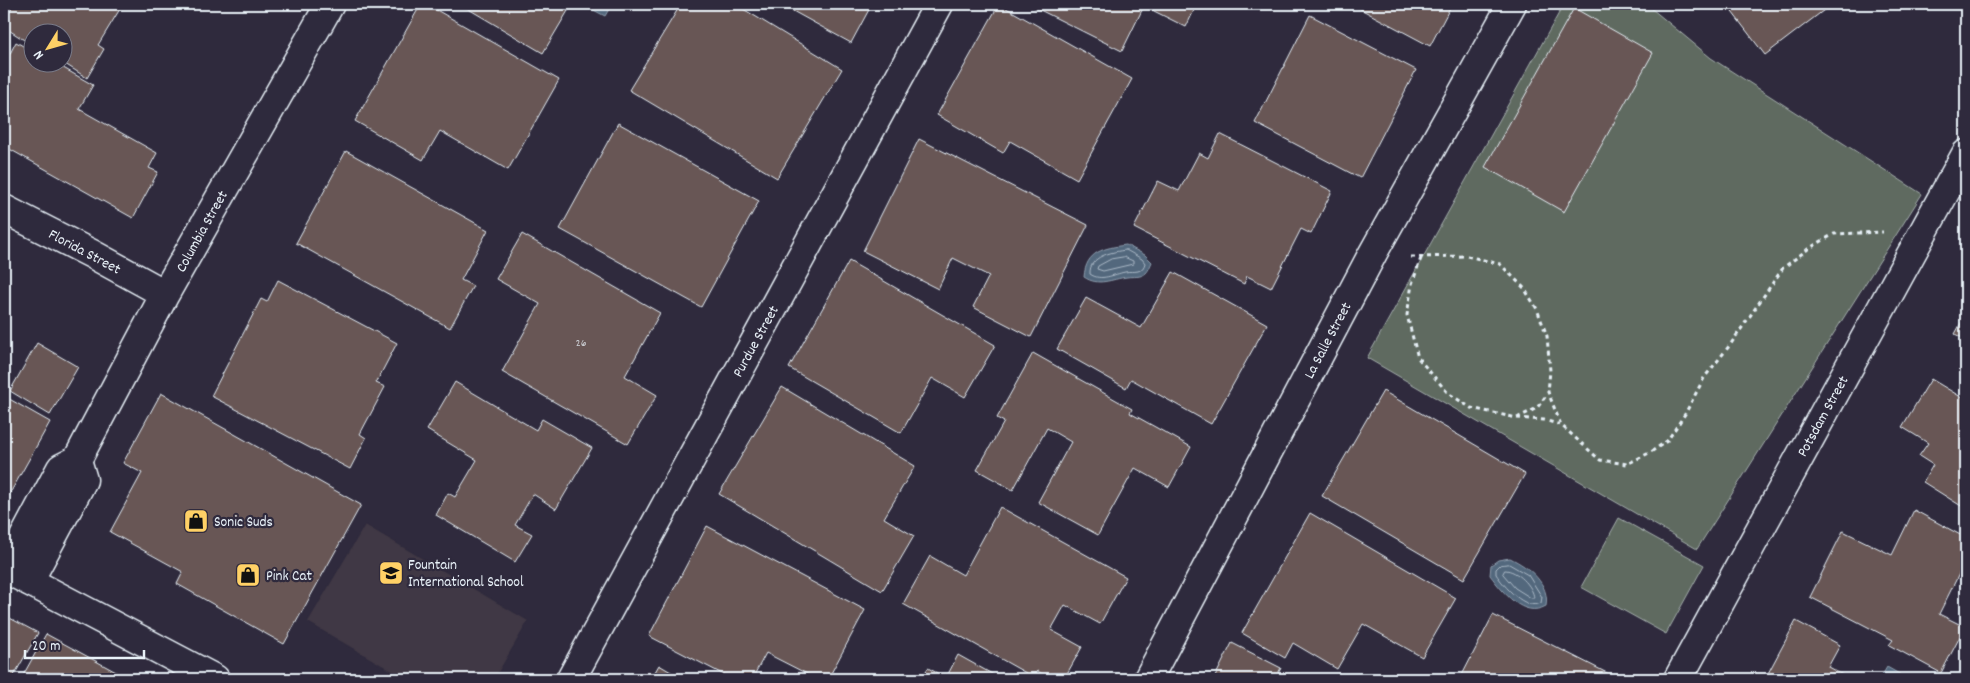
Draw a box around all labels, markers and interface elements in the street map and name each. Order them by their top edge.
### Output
north arrow [22,22,72,72]
text: N [29,46,49,63]
street label: Columbia Street [171,187,235,277]
street label: Florida Street [44,224,125,281]
street label: La Salle Street [1299,298,1358,383]
street label: Purdue Street [728,302,786,382]
house number: 26 [575,335,587,352]
street label: Potsdam Street [1792,372,1855,461]
shop icon: Sonic Suds [183,508,209,534]
place label: Sonic Suds [214,512,273,534]
place label: Fountain International School [408,555,524,594]
school or university icon: Fountain International School [378,560,404,586]
shop icon: Pink Cat [235,562,261,588]
place label: Pink Cat [266,566,313,588]
scale bar [25,628,144,660]
text: 20 m [32,636,60,658]

